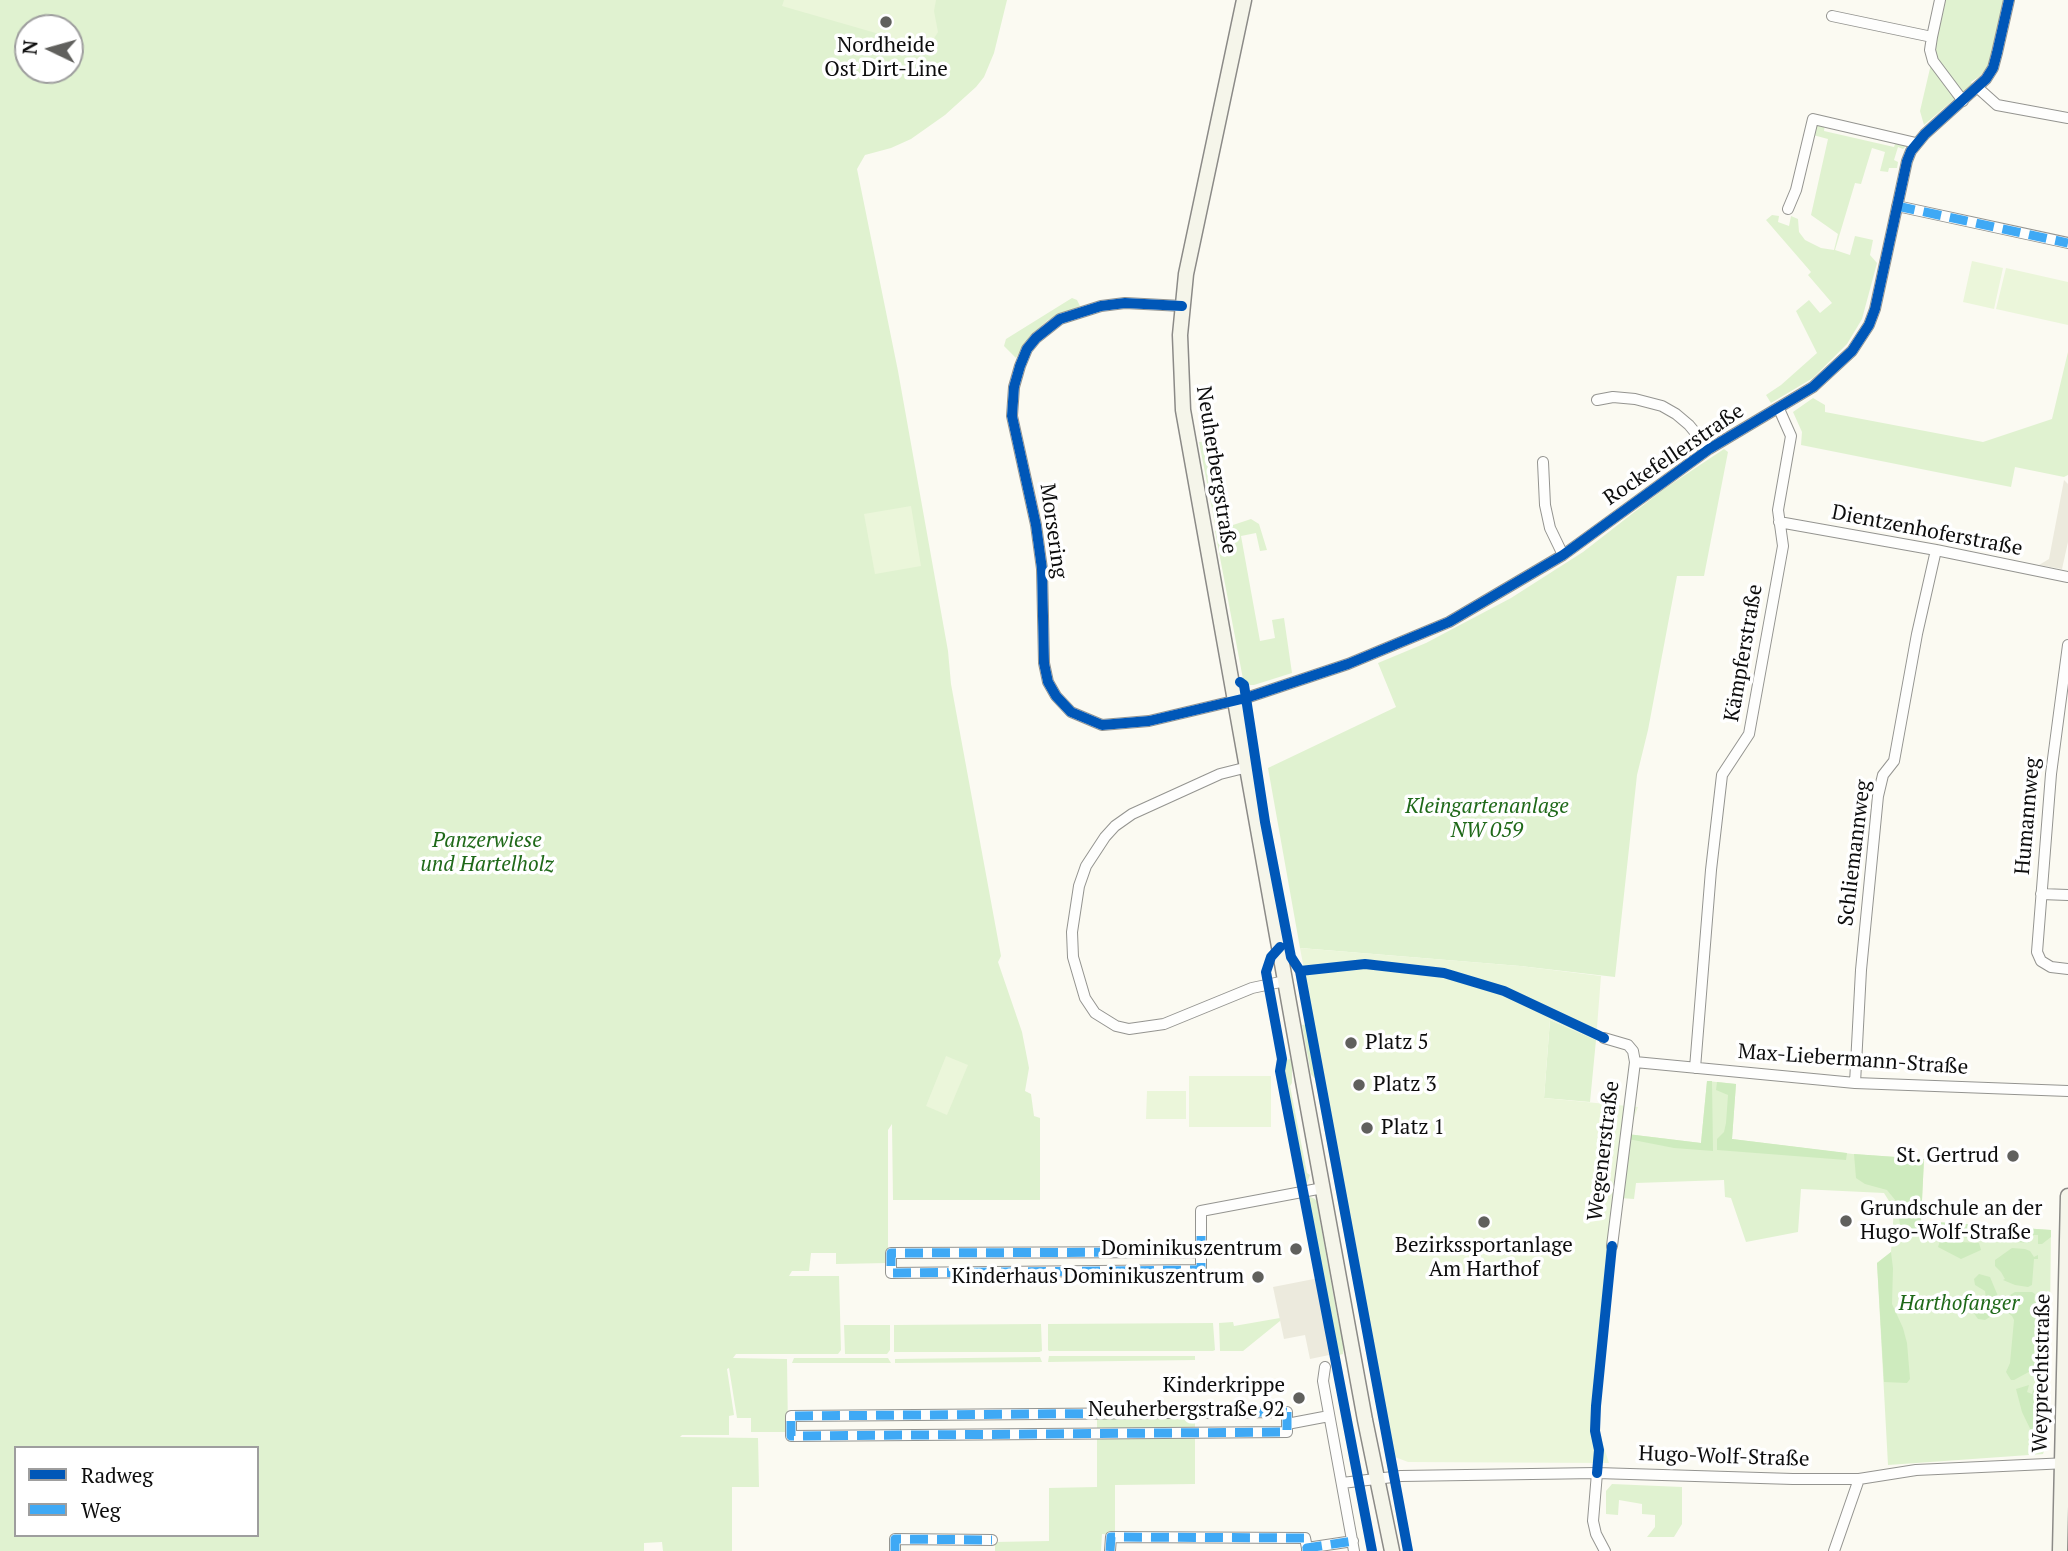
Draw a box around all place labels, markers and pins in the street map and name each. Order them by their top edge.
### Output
marker: Nordheide Ost Dirt-Line [878,14,894,30]
place label: Nordheide Ost Dirt-Line [824,33,948,83]
place label: Platz 5 [1365,1030,1429,1056]
marker: Platz 5 [1343,1035,1359,1051]
place label: Platz 3 [1373,1072,1437,1098]
marker: Platz 3 [1351,1077,1367,1093]
place label: Platz 1 [1381,1115,1445,1141]
marker: Platz 1 [1359,1120,1375,1136]
place label: St. Gertrud [1896,1143,1999,1169]
marker: St. Gertrud [2005,1148,2021,1164]
place label: Grundschule an der Hugo-Wolf-Straße [1860,1196,2042,1246]
marker: Grundschule an der Hugo-Wolf-Straße [1838,1213,1854,1229]
marker: Bezirkssportanlage Am Harthof [1476,1214,1492,1230]
place label: Bezirkssportanlage Am Harthof [1395,1233,1573,1283]
place label: Dominikuszentrum [1101,1236,1282,1262]
marker: Dominikuszentrum [1288,1241,1304,1257]
place label: Kinderhaus Dominikuszentrum [951,1264,1244,1290]
marker: Kinderhaus Dominikuszentrum [1250,1269,1266,1285]
place label: Kinderkrippe Neuherbergstraße 92 [1088,1373,1285,1423]
marker: Kinderkrippe Neuherbergstraße 92 [1291,1390,1307,1406]

